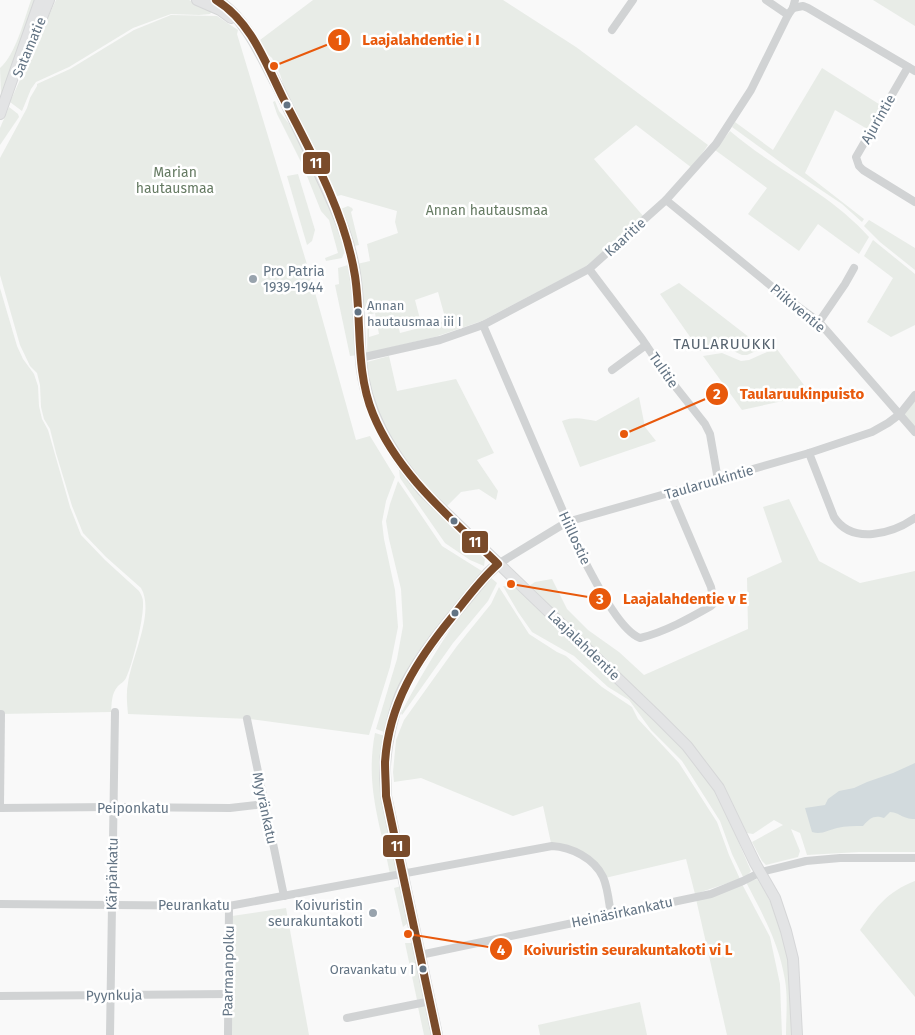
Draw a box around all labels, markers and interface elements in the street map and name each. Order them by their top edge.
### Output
street label: Satamatie [9,14,50,80]
callout: Laajalahdentie i I [327,25,489,55]
text: 1 [336,31,342,49]
text: Laajalahdentie i I [362,31,480,49]
street label: Ajurintie [858,91,899,147]
unlabelled marker [282,100,292,110]
line badge: 11 [302,151,331,175]
text: 11 [310,155,322,172]
park label: Marian hautausmaa [136,164,214,197]
park label: Annan hautausmaa [426,202,548,219]
street label: Kaaritie [601,215,649,260]
place label: Pro Patria 1939-1944 [263,263,325,296]
marker: Pro Patria 1939-1944 [247,273,259,285]
street label: Piikiventie [767,281,829,336]
place label: Annan hautausmaa iii I [367,298,462,329]
marker: Annan hautausmaa iii I [353,307,363,317]
district label: TAULARUUKKI [673,335,777,353]
street label: Tulitie [645,349,682,391]
callout: Taularuukinpuisto [705,379,874,409]
text: 2 [713,385,721,403]
text: Taularuukinpuisto [740,385,864,403]
street label: Taularuukintie [663,462,756,503]
street label: Hiillostie [555,509,594,568]
unlabelled marker [449,516,459,526]
line badge: 11 [461,530,489,554]
text: 11 [469,534,481,551]
callout: Laajalahdentie v E [588,584,757,614]
text: 3 [595,590,604,608]
text: Laajalahdentie v E [623,590,747,608]
street label: Laajalahdentie [544,607,623,684]
unlabelled marker [450,608,460,618]
street label: Myyränkatu [249,771,280,846]
street label: Peiponkatu [97,800,169,817]
line badge: 11 [382,834,411,858]
street label: Kärpänkatu [103,837,122,911]
text: 11 [391,838,403,855]
street label: Heinäsirkankatu [570,893,674,932]
street label: Peurankatu [158,897,230,914]
place label: Koivuristin seurakuntakoti [268,897,363,930]
marker: Koivuristin seurakuntakoti [367,907,379,919]
street label: Paarmanpolku [219,925,238,1017]
callout: Koivuristin seurakuntakoti vi L [489,934,743,964]
text: 4 [497,941,506,959]
text: Koivuristin seurakuntakoti vi L [524,941,733,959]
place label: Oravankatu v I [330,962,414,977]
marker: Oravankatu v I [418,964,428,974]
street label: Pyynkuja [85,987,143,1004]

